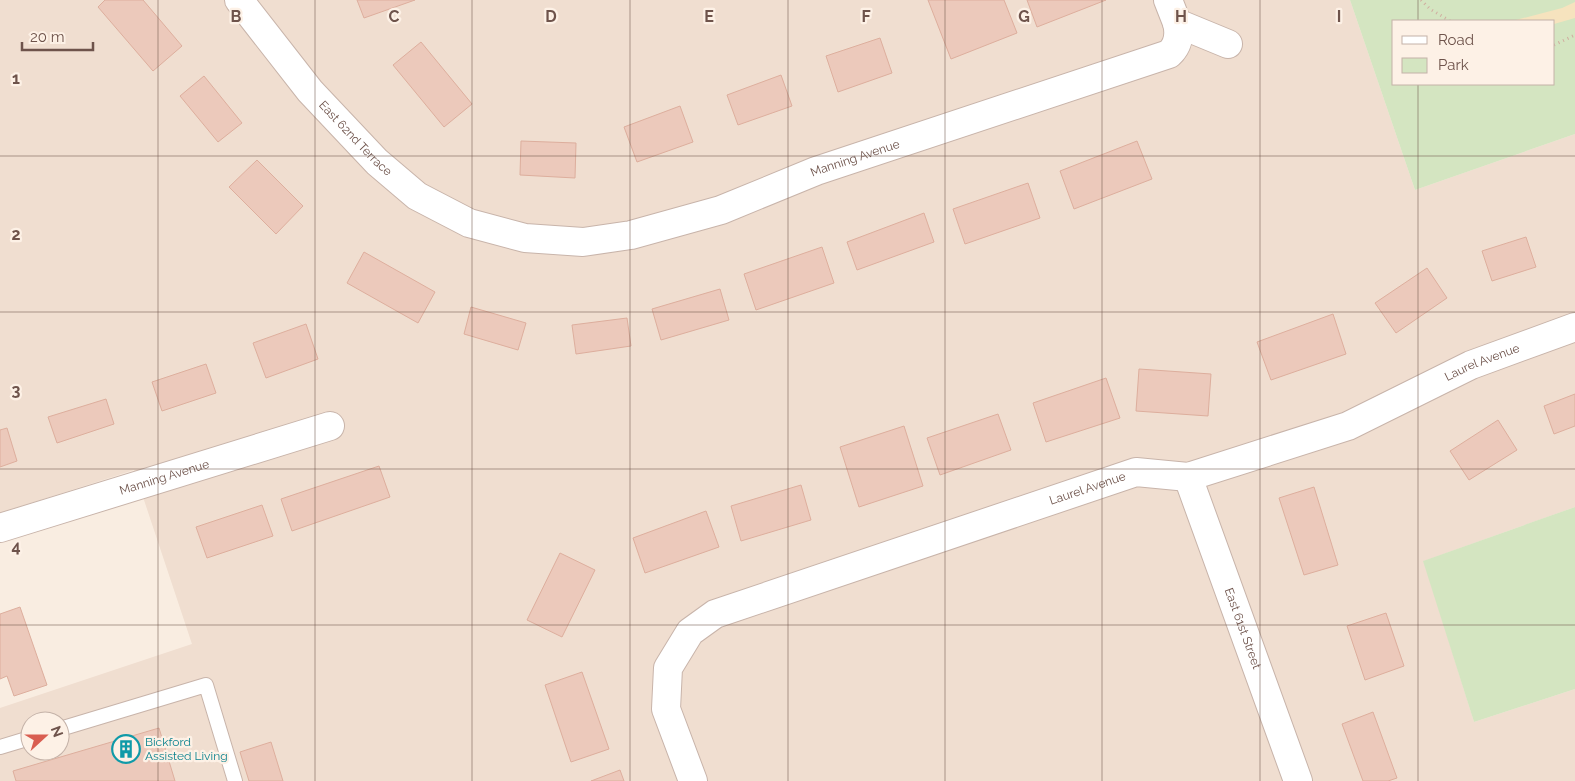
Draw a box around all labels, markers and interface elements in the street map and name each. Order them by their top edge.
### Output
text: B [231,7,242,26]
text: C [389,7,400,26]
text: D [545,7,557,26]
text: E [704,7,714,26]
text: F [861,7,871,26]
text: G [1018,7,1030,26]
text: H [1175,7,1187,26]
text: I [1337,7,1341,26]
scale bar [22,20,94,52]
legend [1392,20,1555,85]
text: 20 m [30,28,65,46]
text: Road [1438,31,1474,49]
text: Park [1438,56,1469,74]
text: 1 [12,69,20,88]
street label: East 62nd Terrace [316,98,395,179]
street label: Manning Avenue [808,137,901,179]
text: 2 [11,225,21,244]
street label: Laurel Avenue [1442,341,1521,384]
text: 3 [12,381,21,400]
street label: Manning Avenue [118,457,211,498]
street label: Laurel Avenue [1048,469,1127,508]
text: 4 [11,537,21,556]
street label: East 61st Street [1222,586,1264,671]
north arrow [20,711,70,761]
text: N [48,723,67,739]
building icon: Bickford Assisted Living [111,734,141,764]
place label: Bickford Assisted Living [145,735,228,763]

